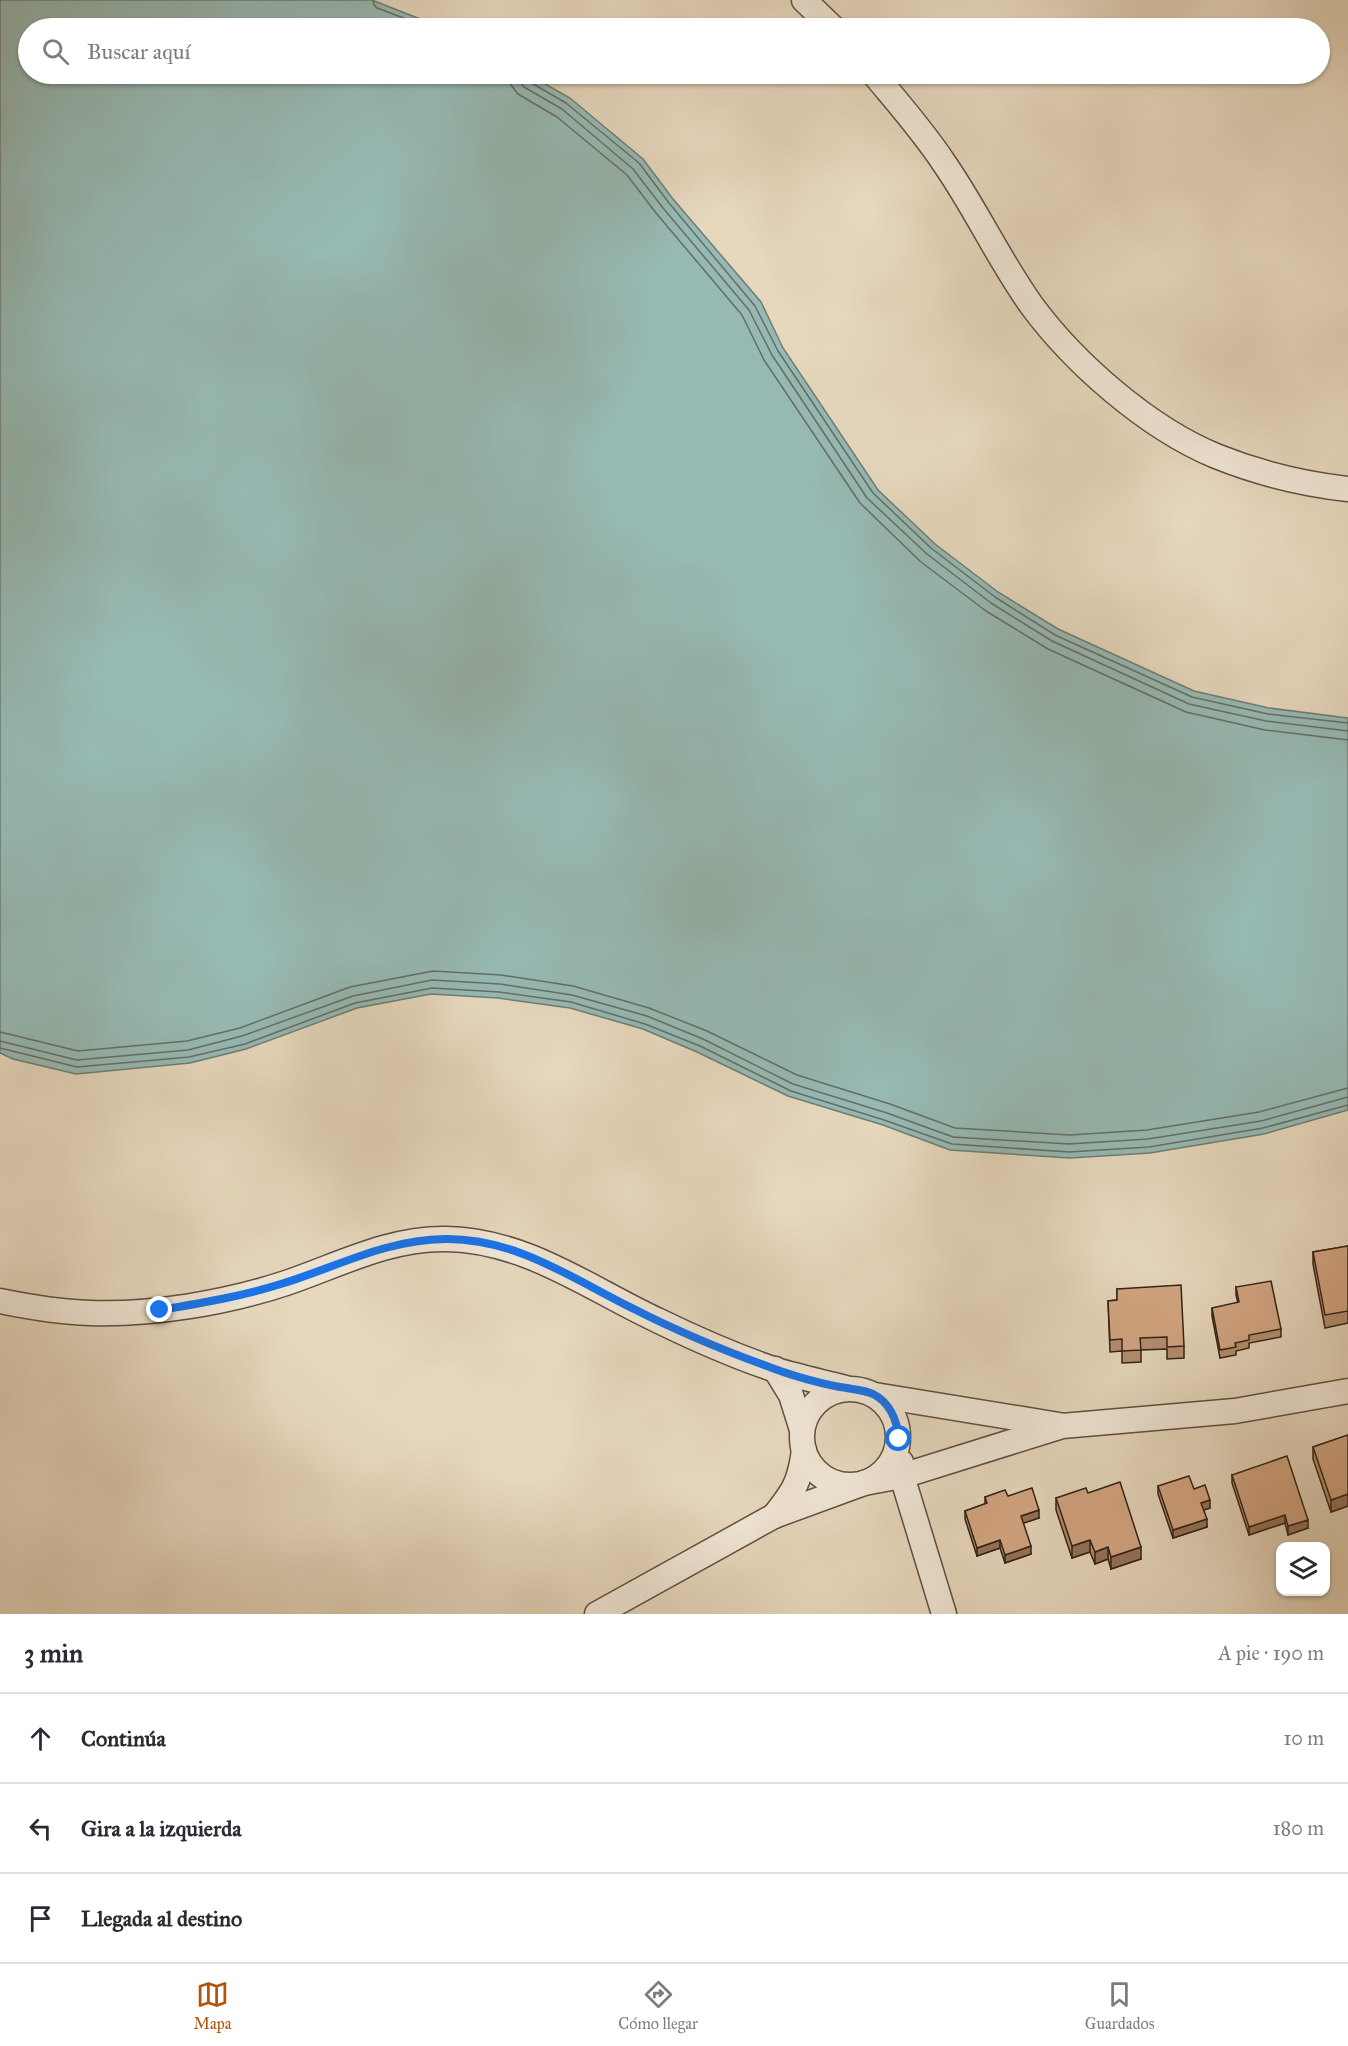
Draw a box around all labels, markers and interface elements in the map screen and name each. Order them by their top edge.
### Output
search box [18,18,1330,84]
icon: search [39,35,72,68]
text: Buscar aquí [87,38,190,65]
route end [146,1296,172,1322]
route start [885,1425,911,1451]
map controls [1276,1542,1330,1596]
button: layers [1276,1542,1330,1596]
text: 3 min [24,1637,83,1669]
text: A pie · 190 m [1218,1641,1324,1665]
icon: ahead [24,1722,57,1755]
text: Continúa [81,1725,166,1752]
text: 10 m [1283,1726,1324,1750]
icon: left [24,1812,57,1845]
text: Gira a la izquierda [81,1815,242,1842]
text: 180 m [1273,1816,1324,1840]
icon: arrive [24,1902,57,1935]
text: Llegada al destino [81,1905,242,1932]
tab: Mapa [193,1978,231,2033]
tab: Cómo llegar [618,1978,698,2033]
tab: Guardados [1085,1978,1155,2033]

